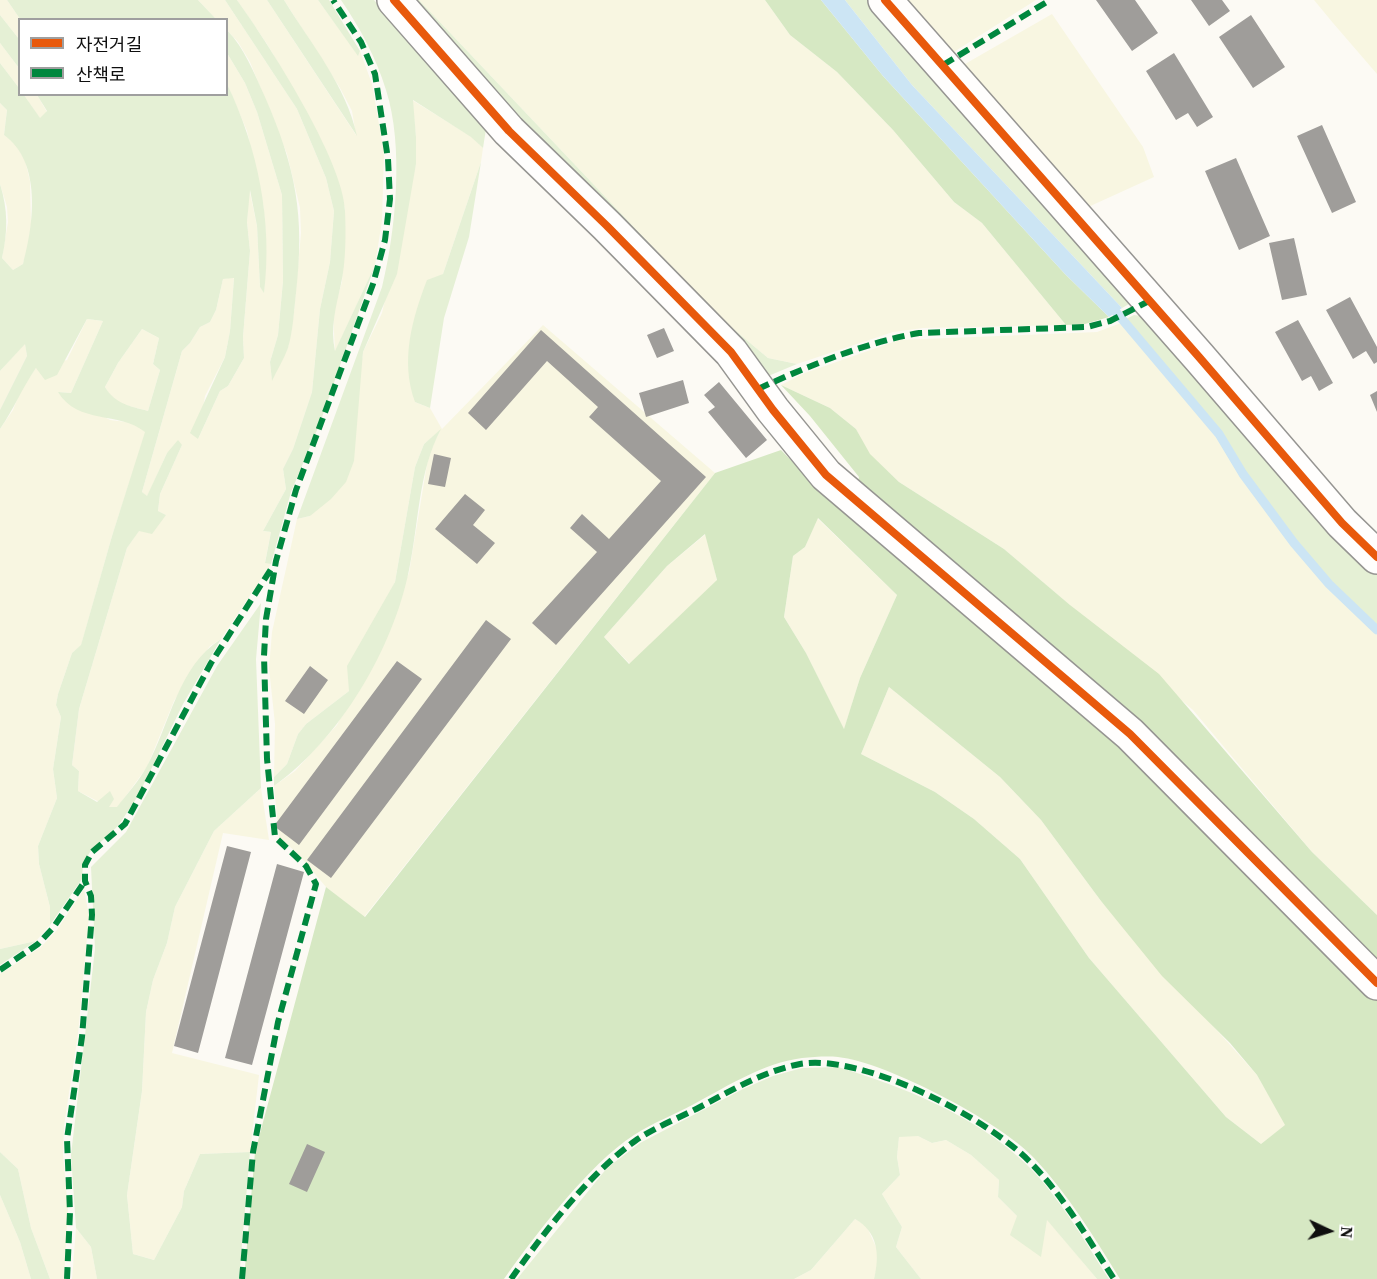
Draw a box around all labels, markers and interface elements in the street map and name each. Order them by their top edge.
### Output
legend [18,18,228,96]
text: 자전거길 [76,32,142,57]
text: 산책로 [76,62,126,87]
north arrow [1299,1201,1359,1261]
text: N [1336,1226,1358,1239]

